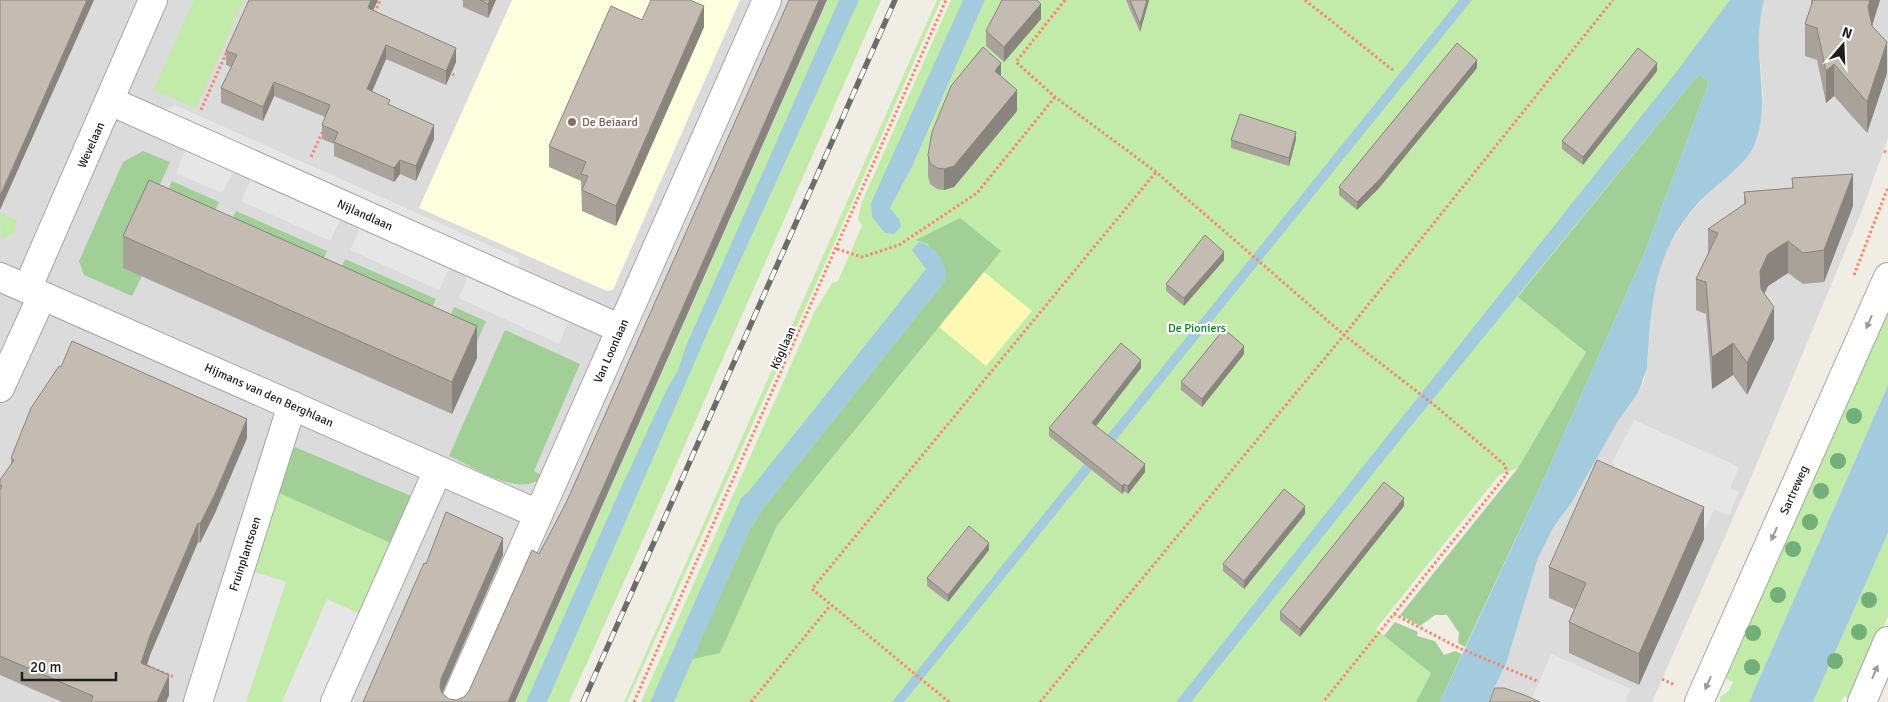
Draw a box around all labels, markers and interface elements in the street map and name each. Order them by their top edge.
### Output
north arrow [1818,20,1868,70]
text: N [1840,24,1854,43]
place label: De Beiaard [582,115,638,130]
marker: De Beiaard [566,116,578,128]
street label: Wevelaan [75,120,108,171]
street label: Nijlandlaan [335,196,395,234]
one-way arrow [1864,315,1872,329]
street label: Van Loonlaan [591,317,632,386]
park label: De Pioniers [1168,321,1226,336]
street label: Kögllaan [767,325,799,372]
street label: Hijmans van den Berghlaan [202,360,336,431]
street label: Sartreweg [1777,463,1812,517]
street label: Fruinplantsoen [226,515,265,593]
one-way arrow [1770,527,1778,541]
scale bar [22,650,116,682]
text: 20 m [30,658,61,676]
one-way arrow [1871,665,1879,679]
one-way arrow [1704,676,1712,690]

